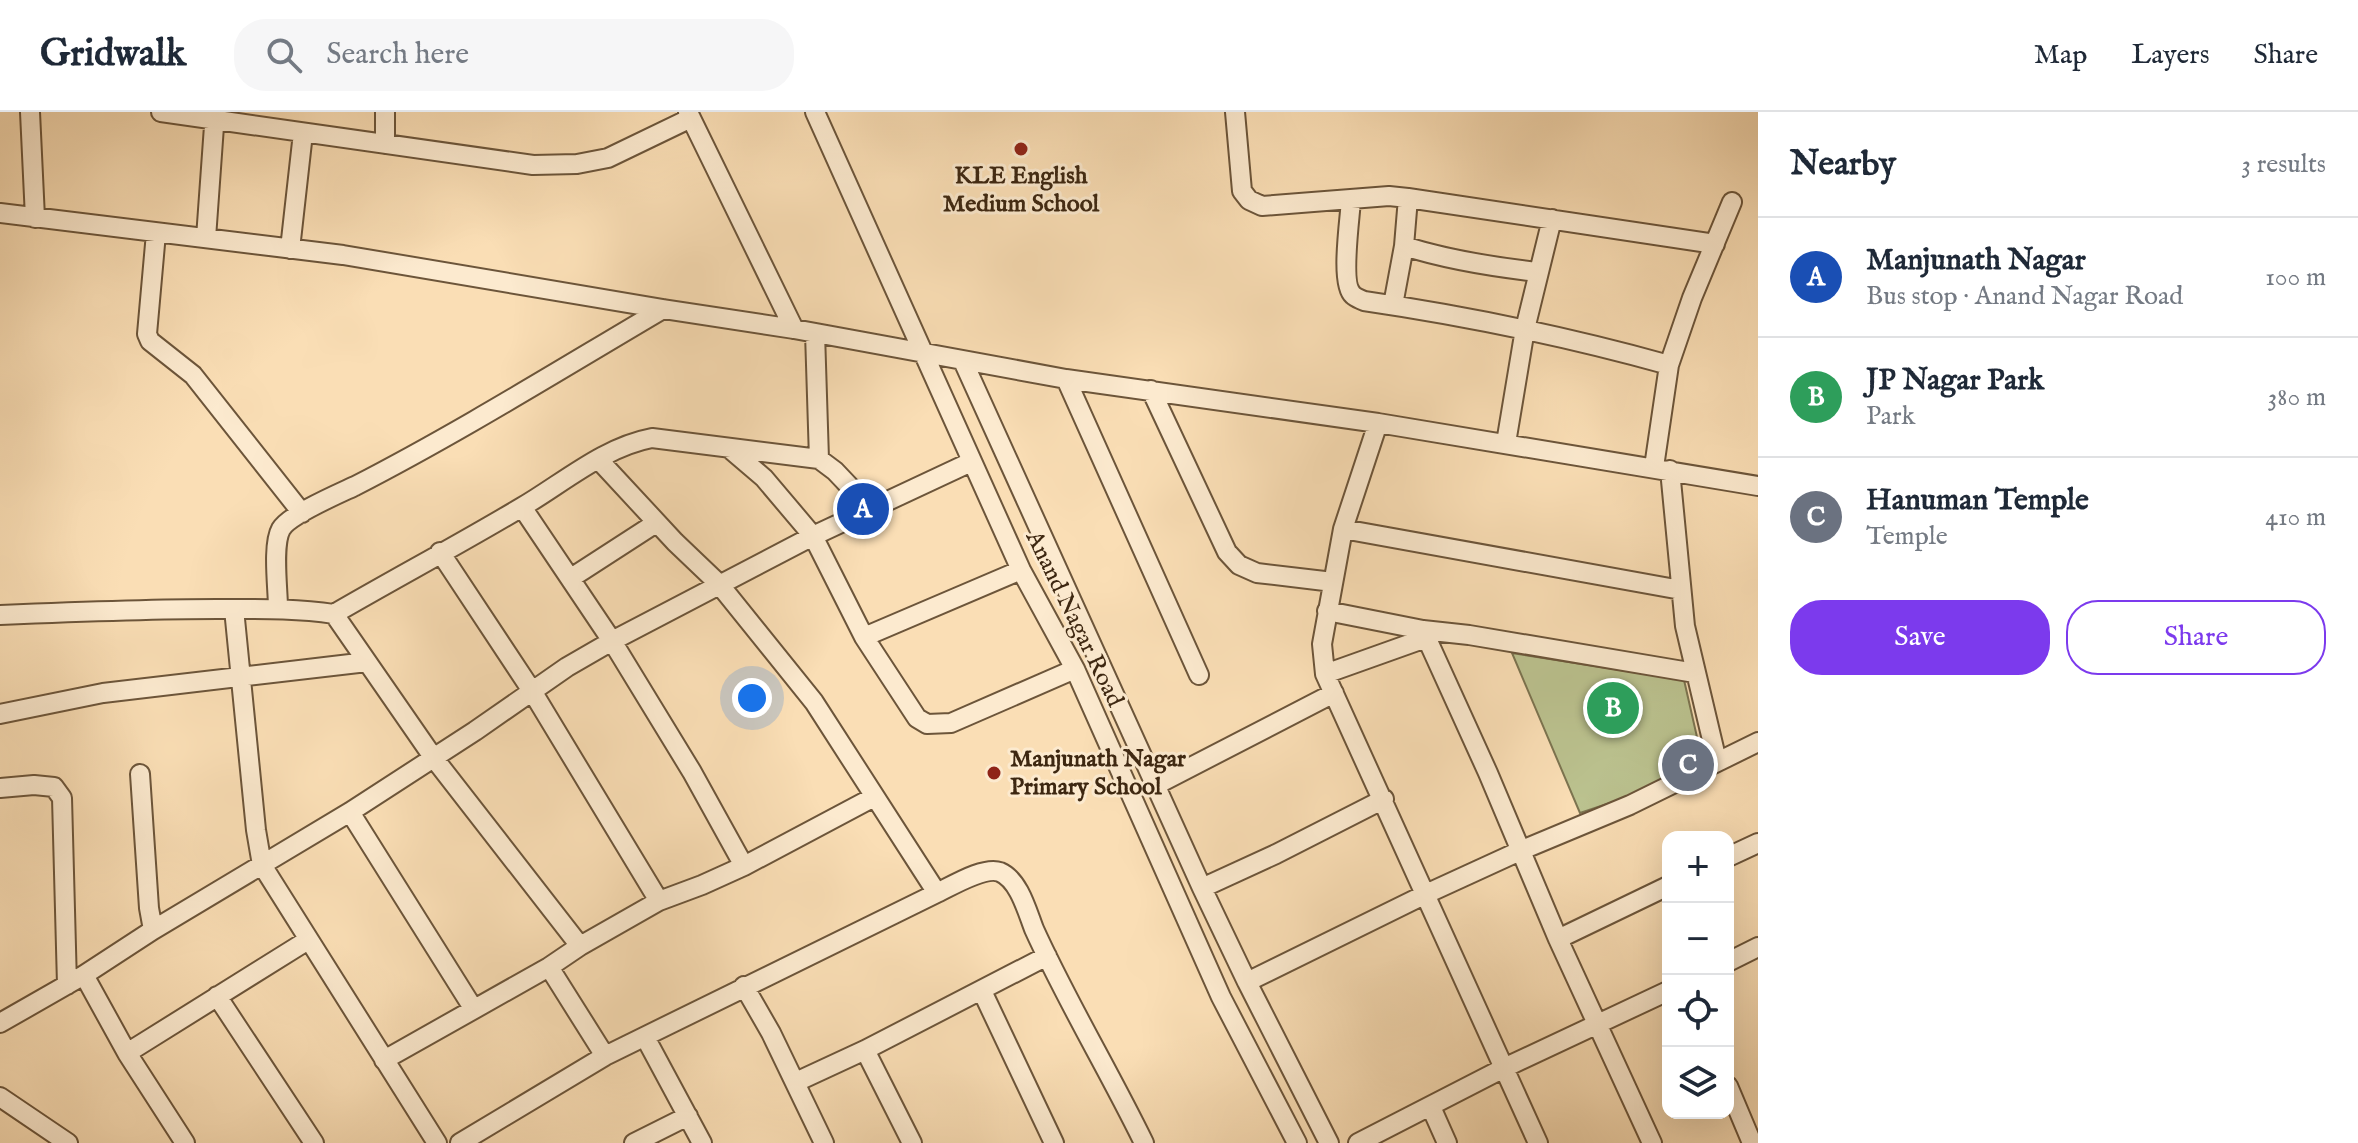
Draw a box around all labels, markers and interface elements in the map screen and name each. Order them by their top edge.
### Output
search box [234,19,794,91]
text: Gridwalk [40,31,186,79]
icon: search [262,33,306,77]
text: Search here [326,36,469,74]
text: Map [2034,38,2087,73]
text: Layers [2131,38,2210,73]
text: Share [2254,38,2318,73]
marker: KLE English Medium School [1012,140,1030,158]
text: Nearby [1790,143,1896,186]
text: 3 results [2241,148,2326,181]
place label: KLE English Medium School [943,161,1100,220]
text: Manjunath Nagar [1866,242,2086,280]
text: A [1807,261,1825,294]
text: 100 m [2265,261,2326,294]
text: Bus stop · Anand Nagar Road [1866,280,2183,313]
text: JP Nagar Park [1866,362,2044,400]
text: B [1807,381,1825,414]
text: 380 m [2268,381,2326,414]
text: Park [1866,400,1915,433]
pin: A [837,479,889,539]
text: Hanuman Temple [1866,482,2089,520]
text: C [1807,501,1825,534]
text: 410 m [2265,501,2326,534]
text: Temple [1866,520,1948,553]
street label: Anand Nagar Road [1017,525,1130,712]
button: Save [1790,600,2050,675]
button: Share [2066,600,2326,675]
your location [732,678,772,718]
pin: B [1587,678,1639,738]
pin: C [1662,735,1714,795]
place label: Manjunath Nagar Primary School [1010,744,1186,803]
marker: Manjunath Nagar Primary School [985,764,1003,782]
map controls [1662,831,1734,1119]
button: + [1662,831,1734,903]
button: − [1662,903,1734,975]
button: locate [1662,975,1734,1047]
button: layers [1662,1047,1734,1119]

